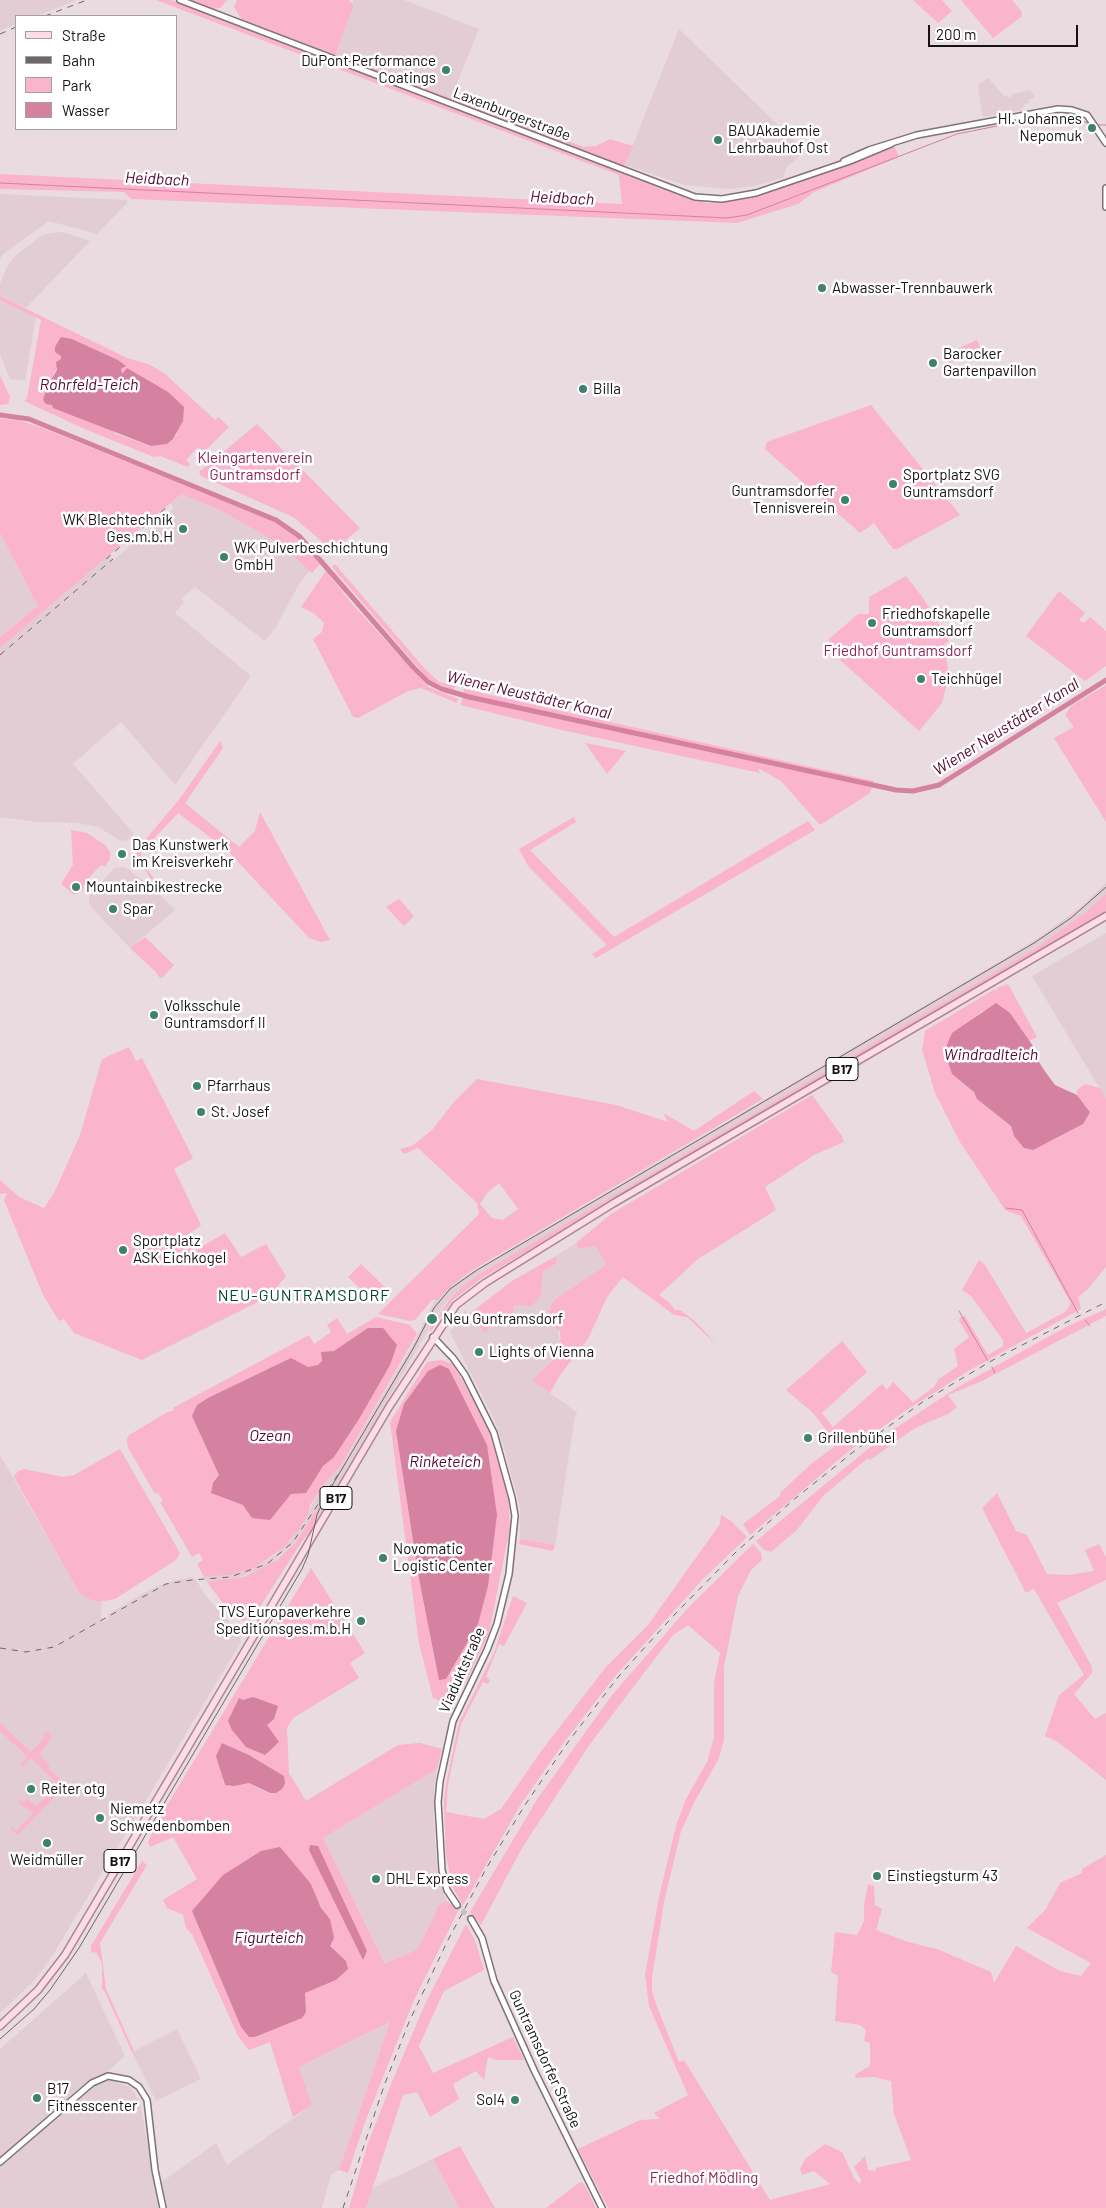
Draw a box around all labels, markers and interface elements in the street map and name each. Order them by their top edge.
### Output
legend [15,15,178,130]
scale bar [931,15,1081,47]
text: 200 m [936,25,976,43]
text: Straße [62,26,106,44]
text: Bahn [62,51,95,69]
place label: DuPont Performance Coatings [301,52,436,87]
marker: DuPont Performance Coatings [440,64,452,76]
text: Park [62,76,91,94]
street label: Laxenburgerstraße [451,83,573,145]
text: Wasser [62,101,110,119]
place label: Hl. Johannes Nepomuk [998,110,1082,145]
place label: BAUAkademie Lehrbauhof Ost [728,122,828,157]
marker: Hl. Johannes Nepomuk [1086,122,1098,134]
marker: BAUAkademie Lehrbauhof Ost [712,134,724,146]
water label: Heidbach [124,168,190,190]
water label: Heidbach [529,187,595,209]
place label: Abwasser-Trennbauwerk [832,279,993,297]
marker: Abwasser-Trennbauwerk [816,282,828,294]
place label: Barocker Gartenpavillon [943,345,1037,380]
marker: Barocker Gartenpavillon [927,357,939,369]
water label: Rohrfeld-Teich [40,375,138,395]
place label: Billa [593,380,621,398]
marker: Billa [577,383,589,395]
park label: Kleingartenverein Guntramsdorf [197,449,313,484]
place label: Sportplatz SVG Guntramsdorf [903,466,1000,501]
marker: Sportplatz SVG Guntramsdorf [887,478,899,490]
place label: Guntramsdorfer Tennisverein [731,482,835,517]
marker: Guntramsdorfer Tennisverein [839,494,851,506]
place label: WK Blechtechnik Ges.m.b.H [63,511,173,546]
marker: WK Blechtechnik Ges.m.b.H [177,523,189,535]
place label: WK Pulverbeschichtung GmbH [234,539,388,574]
marker: WK Pulverbeschichtung GmbH [218,551,230,563]
place label: Friedhofskapelle Guntramsdorf [882,605,990,640]
marker: Friedhofskapelle Guntramsdorf [866,617,878,629]
park label: Friedhof Guntramsdorf [823,642,973,660]
water label: Wiener Neustädter Kanal [445,667,613,723]
place label: Teichhügel [931,670,1002,688]
marker: Teichhügel [915,673,927,685]
water label: Wiener Neustädter Kanal [930,674,1082,780]
place label: Das Kunstwerk im Kreisverkehr [132,836,233,871]
marker: Das Kunstwerk im Kreisverkehr [116,848,128,860]
place label: Mountainbikestrecke [86,878,222,896]
marker: Mountainbikestrecke [70,881,82,893]
place label: Spar [123,900,153,918]
marker: Spar [107,903,119,915]
place label: Volksschule Guntramsdorf II [164,997,266,1032]
marker: Volksschule Guntramsdorf II [148,1009,160,1021]
water label: Windradlteich [944,1045,1038,1065]
road number: B17 [826,1058,858,1080]
place label: Pfarrhaus [207,1077,271,1095]
marker: Pfarrhaus [191,1080,203,1092]
place label: St. Josef [211,1103,270,1121]
marker: St. Josef [195,1106,207,1118]
place label: Sportplatz ASK Eichkogel [133,1232,226,1267]
marker: Sportplatz ASK Eichkogel [117,1244,129,1256]
district label: NEU-GUNTRAMSDORF [216,1286,392,1306]
place label: Neu Guntramsdorf [443,1310,563,1328]
marker: Neu Guntramsdorf [425,1312,439,1326]
place label: Lights of Vienna [489,1343,594,1361]
marker: Lights of Vienna [473,1346,485,1358]
water label: Ozean [249,1426,291,1446]
place label: Grillenbühel [818,1429,895,1447]
marker: Grillenbühel [802,1432,814,1444]
water label: Rinketeich [409,1452,481,1472]
road number: B17 [320,1486,352,1510]
place label: Novomatic Logistic Center [393,1540,493,1575]
marker: Novomatic Logistic Center [377,1552,389,1564]
place label: TVS Europaverkehre Speditionsges.m.b.H [216,1603,351,1638]
marker: TVS Europaverkehre Speditionsges.m.b.H [355,1615,367,1627]
street label: Viaduktstraße [435,1624,489,1716]
place label: Reiter otg [41,1780,105,1798]
marker: Reiter otg [25,1783,37,1795]
place label: Niemetz Schwedenbomben [110,1800,230,1835]
marker: Niemetz Schwedenbomben [94,1812,106,1824]
marker: Weidmüller [41,1837,53,1849]
road number: B17 [104,1850,136,1872]
place label: Weidmüller [10,1851,84,1869]
place label: Einstiegsturm 43 [887,1867,998,1885]
place label: DHL Express [386,1870,469,1888]
marker: Einstiegsturm 43 [871,1870,883,1882]
marker: DHL Express [370,1873,382,1885]
water label: Figurteich [234,1928,304,1948]
street label: Guntramsdorfer Straße [505,1987,585,2131]
place label: B17 Fitnesscenter [47,2080,137,2115]
place label: Sol4 [476,2091,505,2109]
marker: B17 Fitnesscenter [31,2092,43,2104]
marker: Sol4 [509,2094,521,2106]
park label: Friedhof Mödling [650,2169,758,2187]

